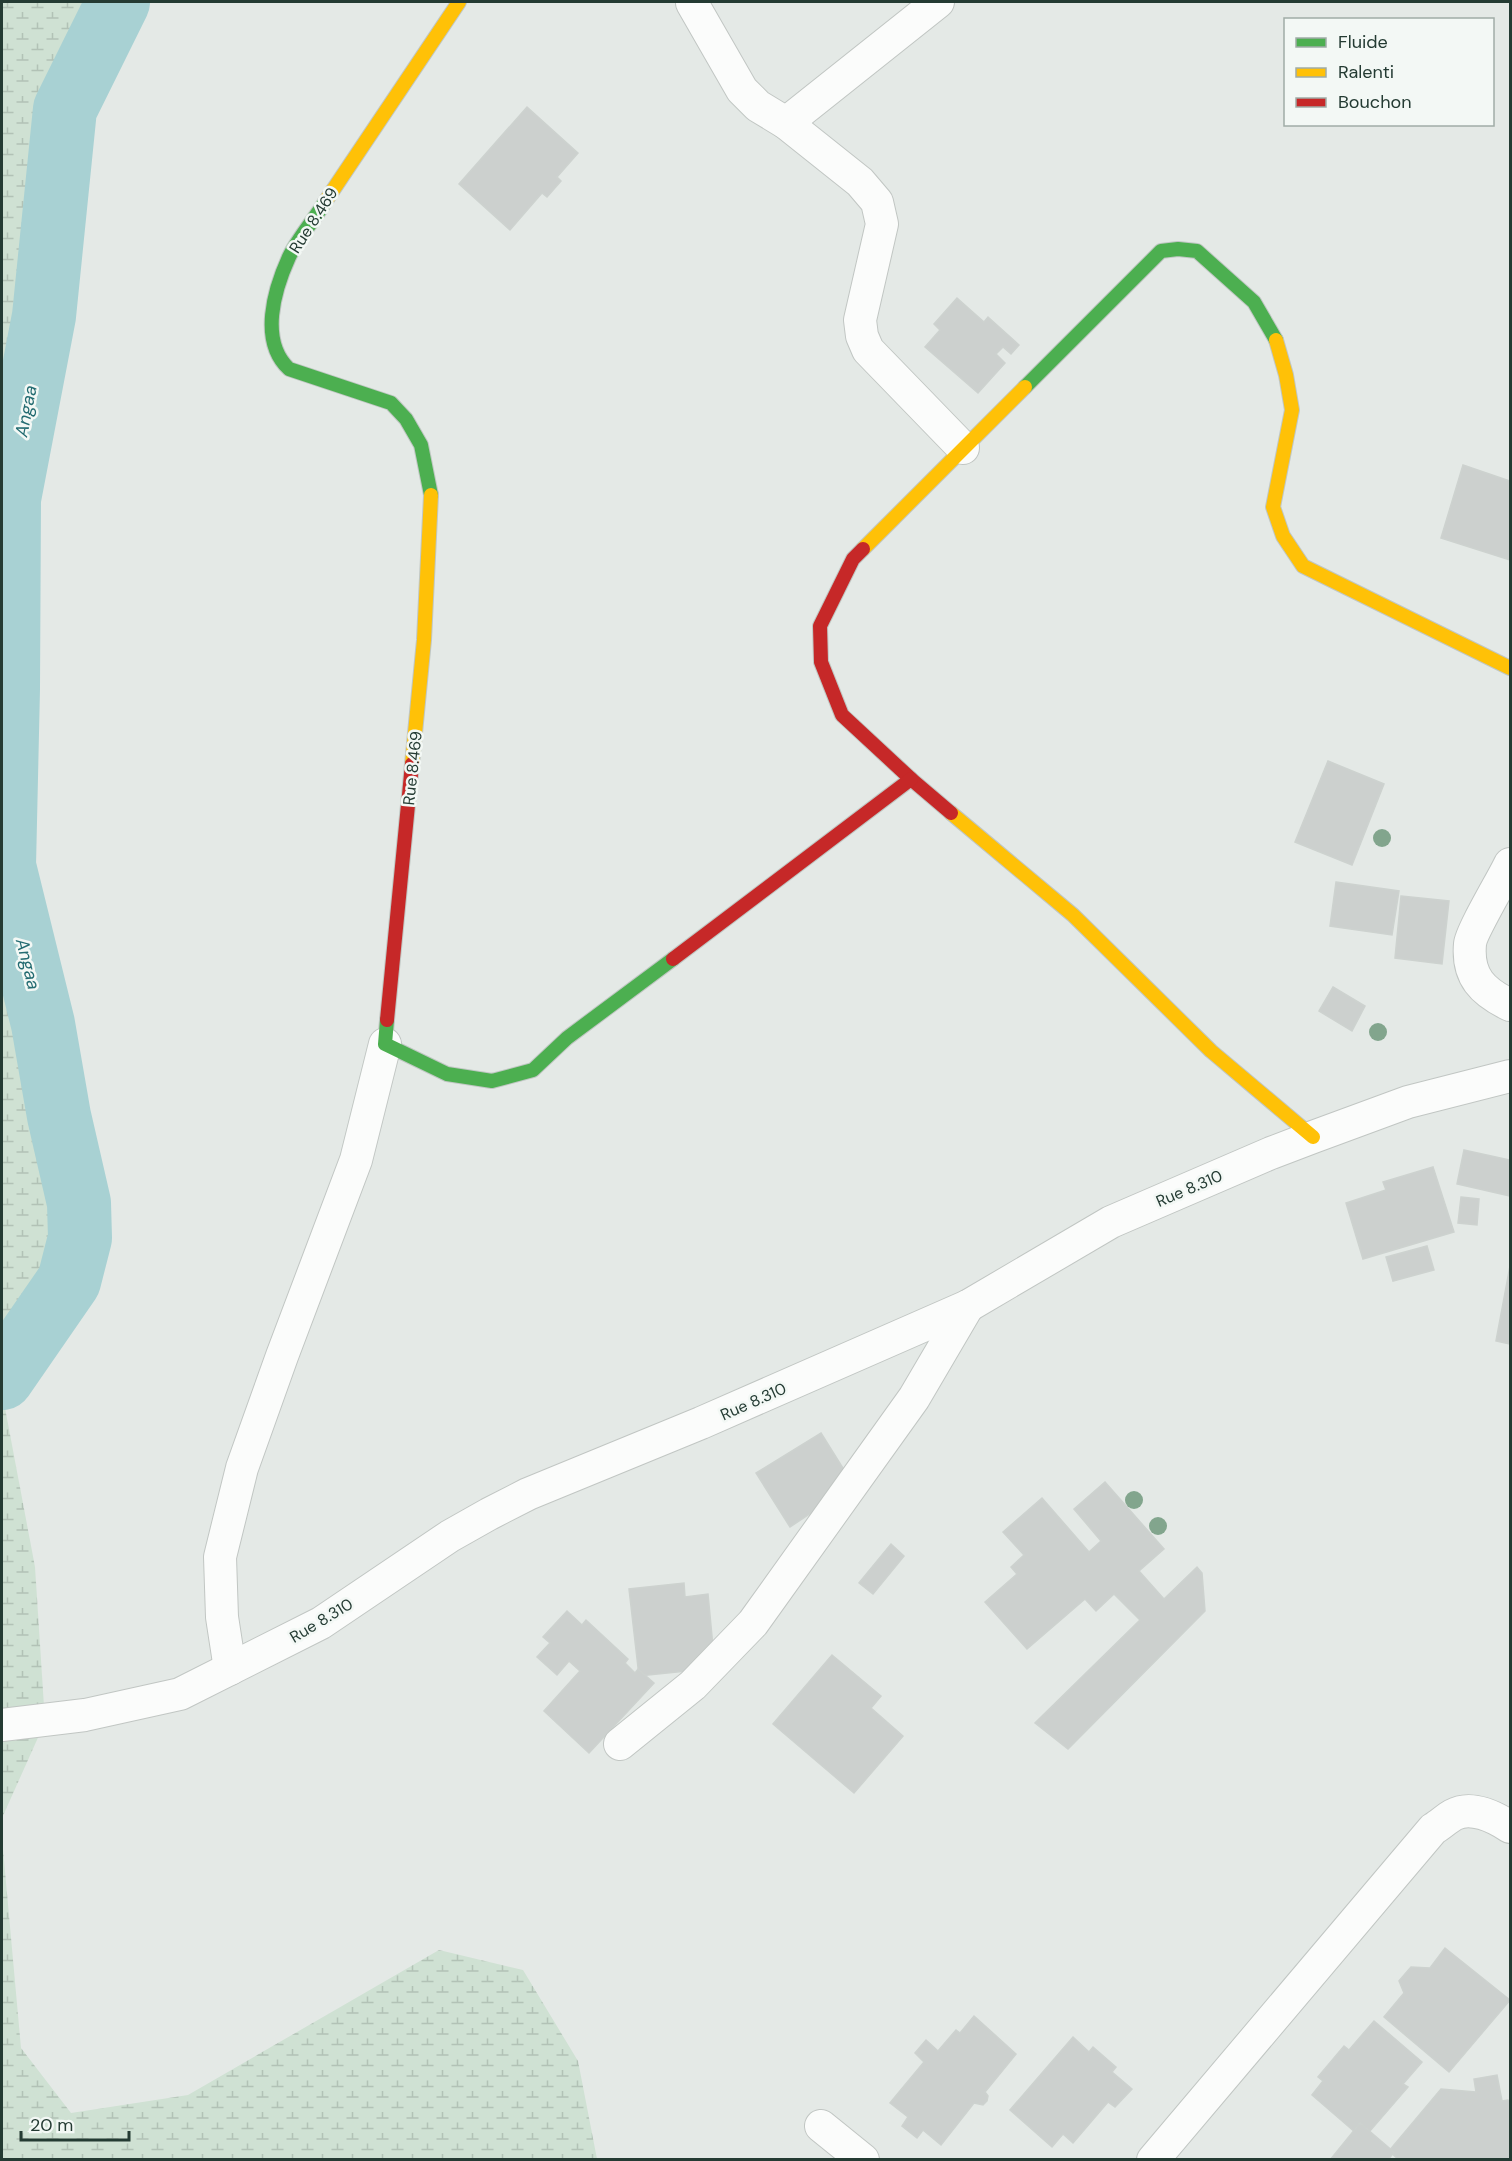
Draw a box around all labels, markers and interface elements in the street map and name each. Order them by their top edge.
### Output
legend [1284,18,1494,126]
text: Fluide [1338,30,1388,54]
text: Ralenti [1338,60,1394,84]
text: Bouchon [1338,90,1412,114]
street label: Rue 8.469 [284,183,342,257]
water label: Angaa [9,383,43,440]
street label: Rue 8.469 [398,730,427,806]
water label: Angaa [10,935,46,992]
street label: Rue 8.310 [1153,1165,1226,1212]
street label: Rue 8.310 [717,1378,790,1425]
street label: Rue 8.310 [286,1593,357,1647]
scale bar [21,2104,129,2142]
text: 20 m [30,2113,73,2137]

